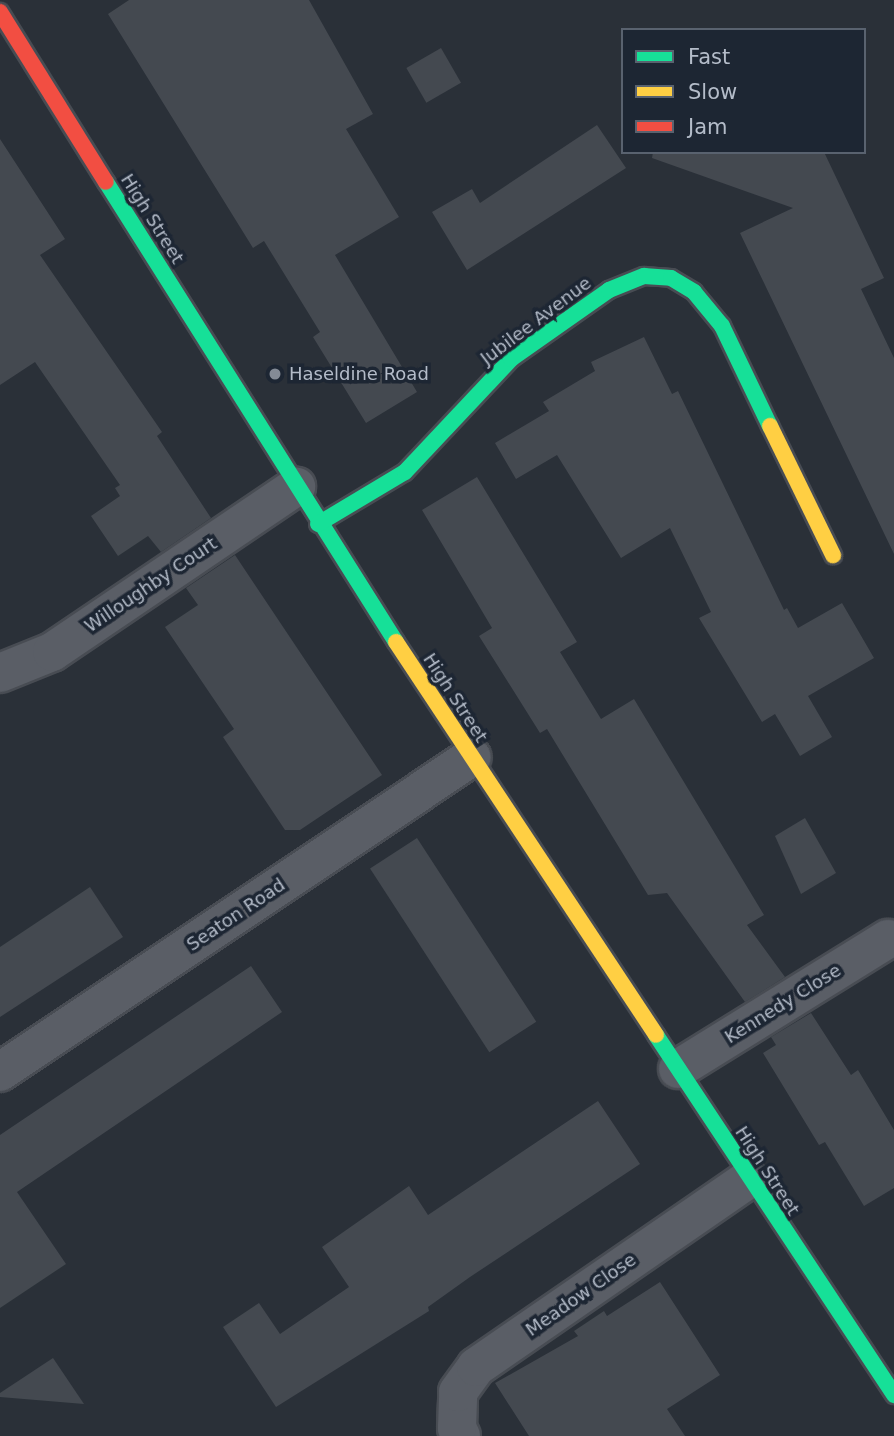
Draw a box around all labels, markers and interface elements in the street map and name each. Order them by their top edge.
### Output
legend [621,28,866,154]
text: Fast [688,45,730,69]
text: Slow [688,80,737,104]
text: Jam [688,115,728,139]
street label: High Street [116,170,188,268]
street label: Jubilee Avenue [476,272,596,370]
place label: Haseldine Road [289,363,429,385]
marker: Haseldine Road [267,366,283,382]
street label: Willoughby Court [81,533,221,637]
street label: High Street [418,649,492,747]
street label: Seaton Road [183,874,289,956]
street label: Kennedy Close [721,960,845,1048]
street label: High Street [730,1122,804,1220]
street label: Meadow Close [522,1249,640,1341]

